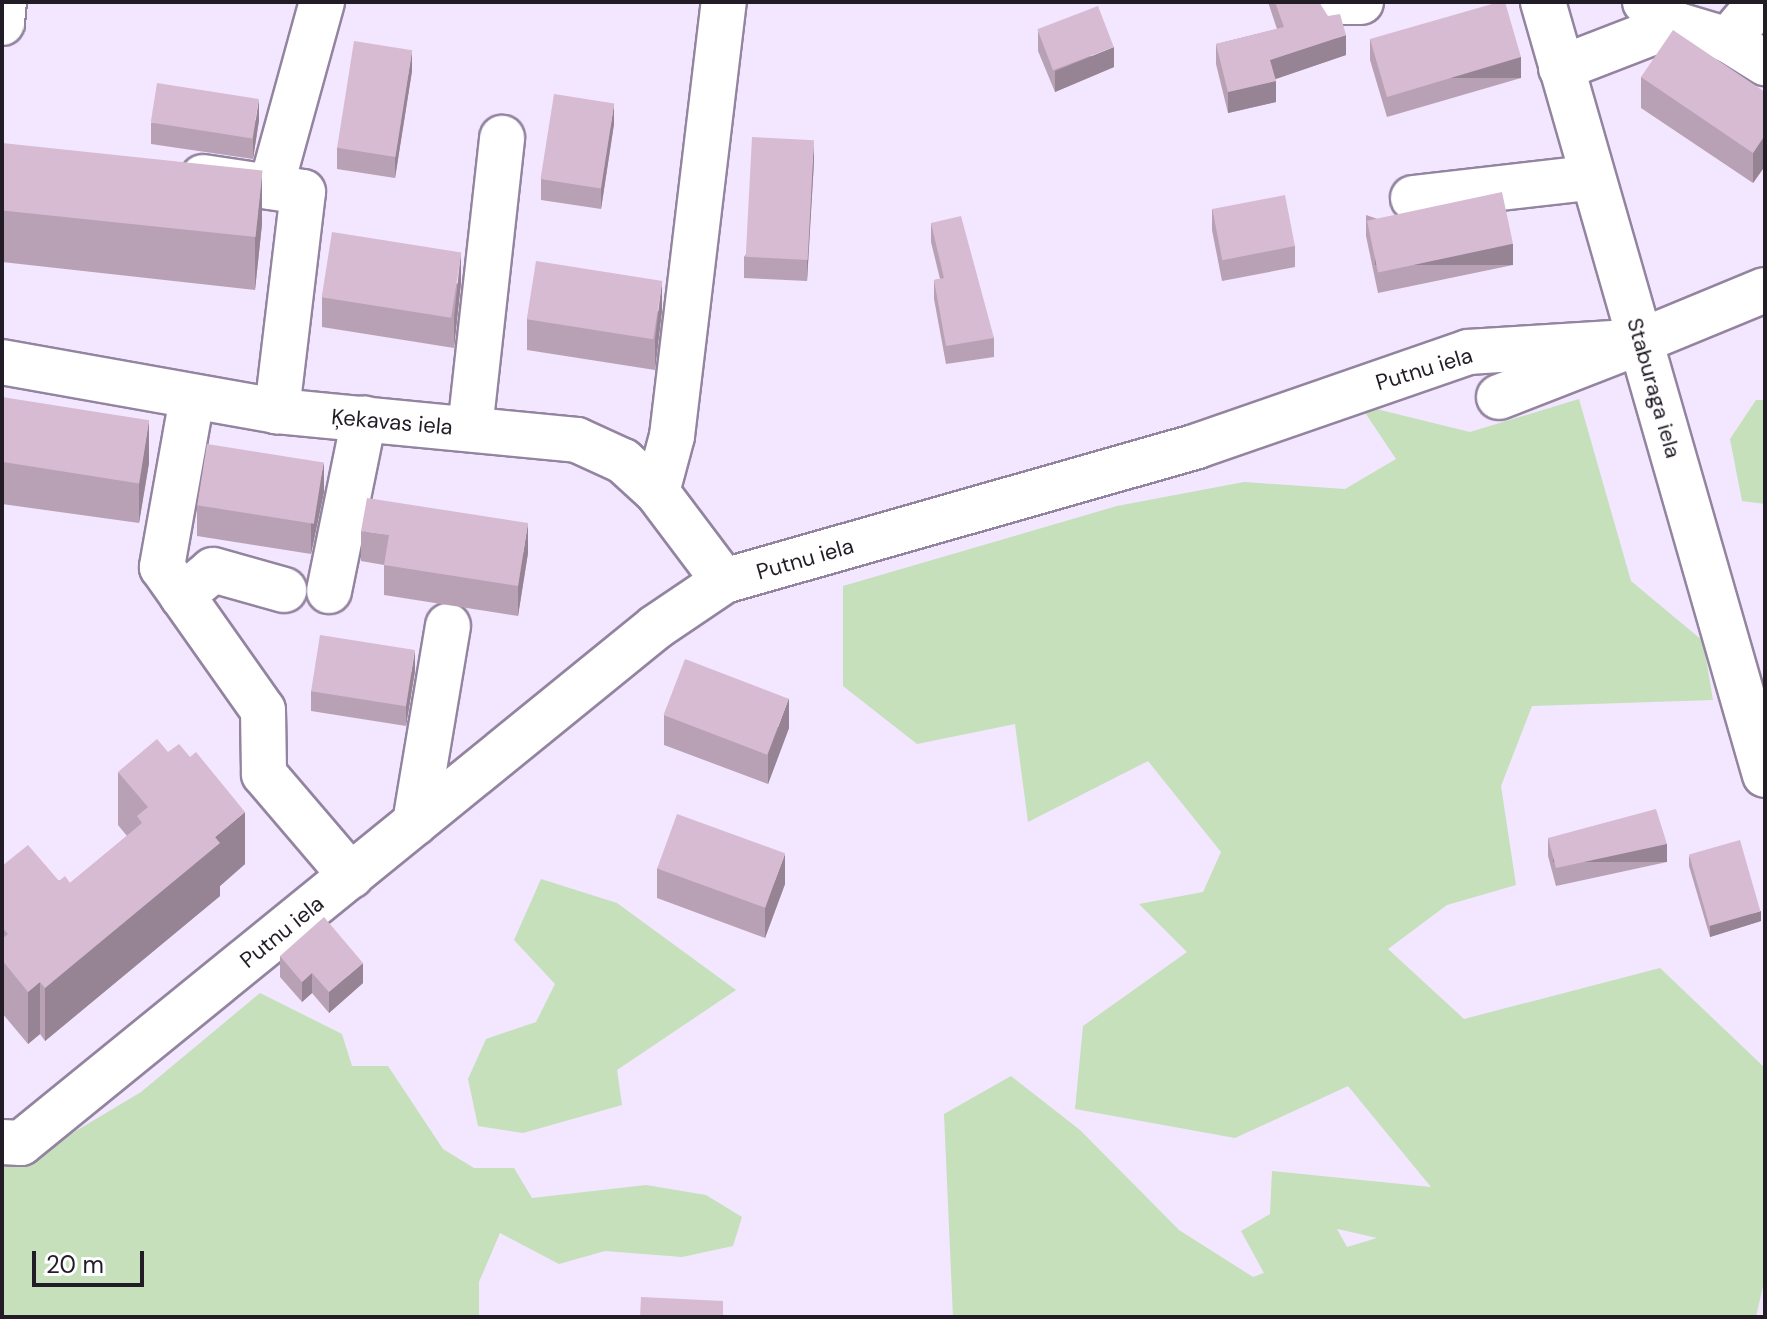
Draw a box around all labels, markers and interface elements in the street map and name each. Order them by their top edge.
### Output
street label: Staburaga iela [1621,315,1687,461]
street label: Putnu iela [1372,342,1476,396]
street label: Ķekavas iela [330,404,454,440]
street label: Putnu iela [753,533,857,585]
street label: Putnu iela [235,890,329,974]
scale bar [36,1235,148,1285]
text: 20 m [46,1249,104,1280]

